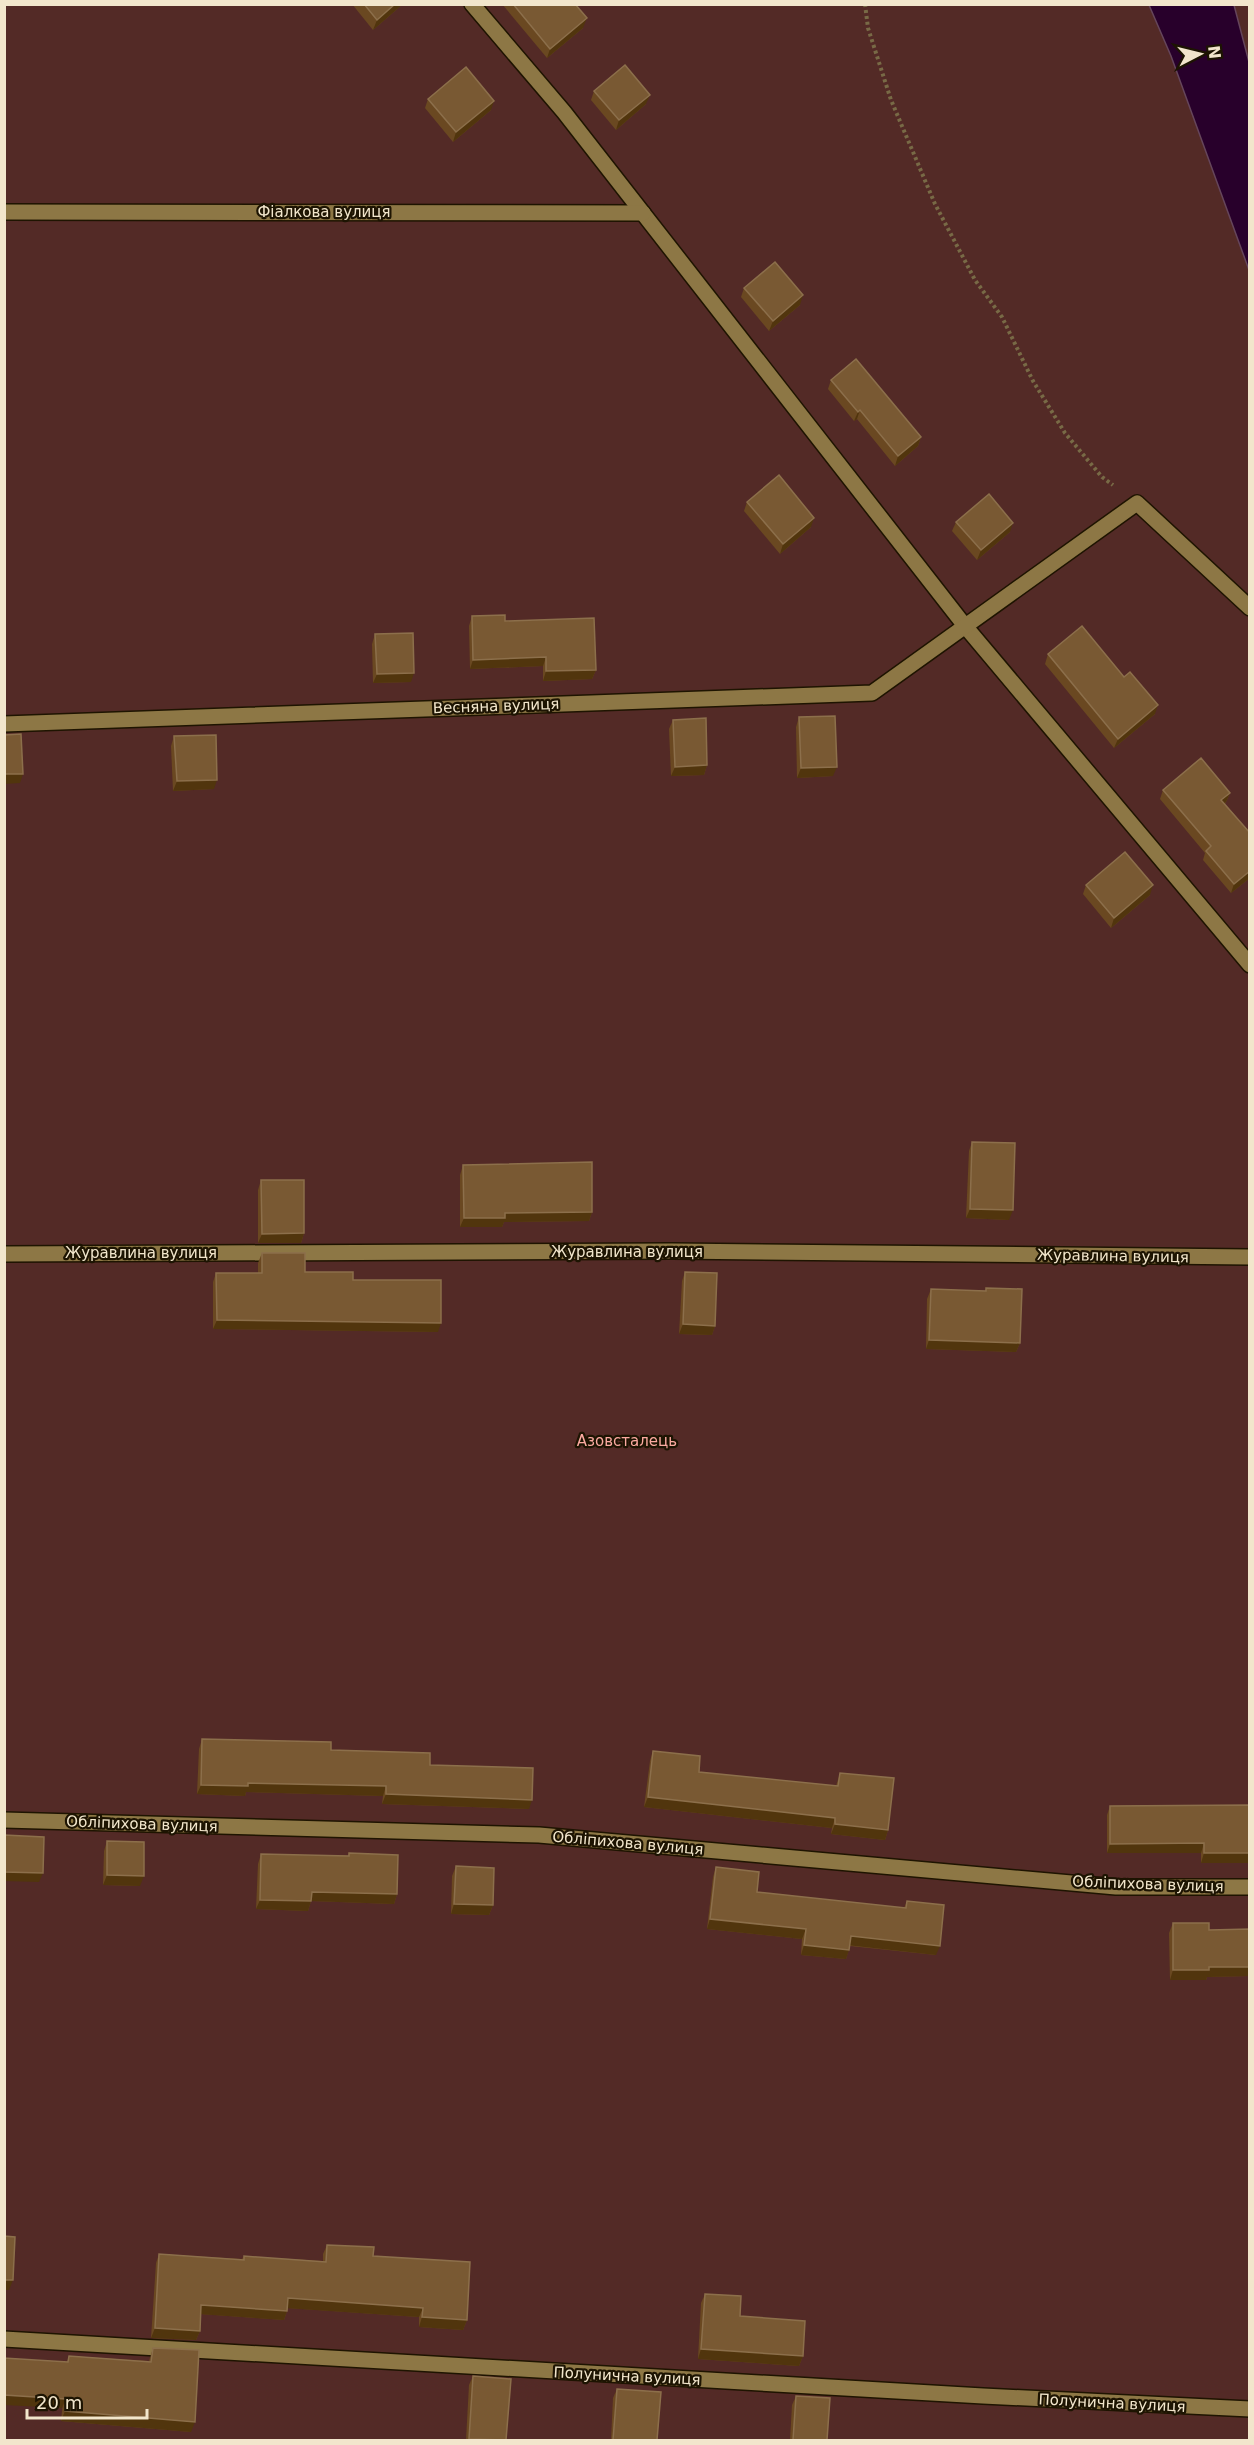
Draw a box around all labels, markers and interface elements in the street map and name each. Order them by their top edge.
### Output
north arrow [1170,24,1230,84]
text: N [1204,44,1225,60]
street label: Фіалкова вулиця [257,203,391,221]
street label: Весняна вулиця [432,695,560,717]
street label: Журавлина вулиця [551,1243,703,1261]
street label: Журавлина вулиця [65,1244,217,1262]
street label: Журавлина вулиця [1037,1246,1189,1266]
park label: Азовсталець [577,1432,677,1450]
street label: Обліпихова вулиця [66,1812,218,1836]
street label: Обліпихова вулиця [552,1827,704,1859]
street label: Обліпихова вулиця [1072,1872,1224,1896]
street label: Полунична вулиця [553,2363,701,2389]
scale bar [27,2382,147,2420]
street label: Полунична вулиця [1038,2390,1186,2416]
text: 20 m [36,2392,82,2413]

